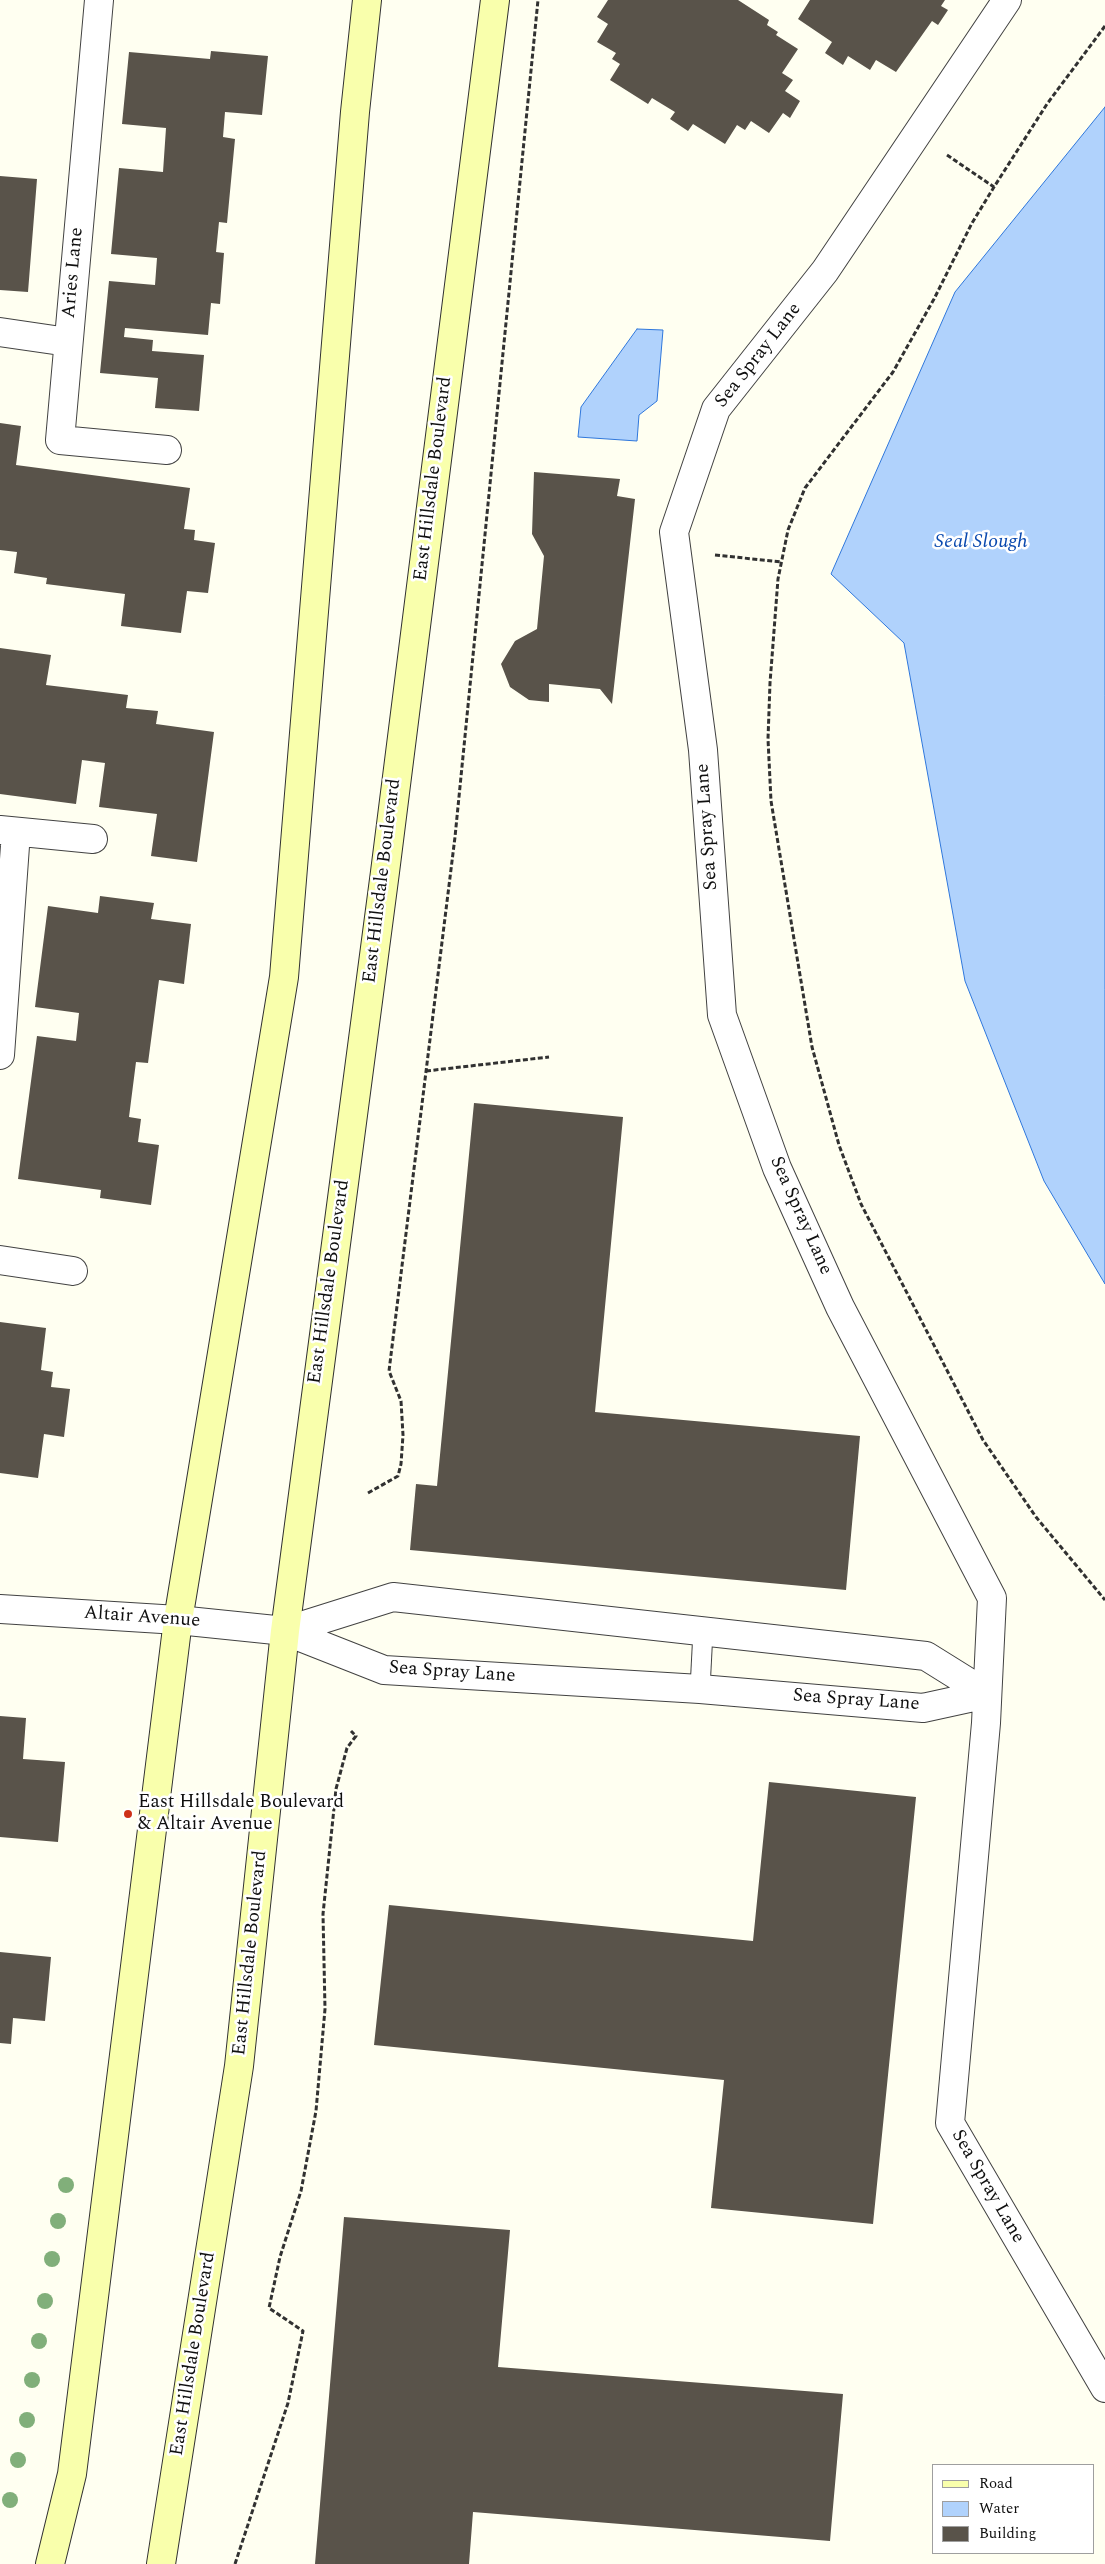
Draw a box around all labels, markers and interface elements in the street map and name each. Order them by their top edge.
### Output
street label: Aries Lane [59,226,89,320]
street label: Sea Spray Lane [711,299,807,413]
street label: East Hillsdale Boulevard [410,375,458,583]
water label: Seal Slough [934,531,1028,555]
street label: Sea Spray Lane [692,763,724,891]
street label: East Hillsdale Boulevard [359,777,407,985]
street label: Sea Spray Lane [764,1153,836,1279]
street label: East Hillsdale Boulevard [304,1178,356,1386]
street label: Altair Avenue [83,1603,201,1633]
street label: Sea Spray Lane [388,1657,516,1689]
street label: Sea Spray Lane [792,1685,920,1717]
place label: East Hillsdale Boulevard & Altair Avenue [138,1792,344,1836]
marker: East Hillsdale Boulevard & Altair Avenue [122,1808,134,1820]
street label: East Hillsdale Boulevard [229,1849,273,2057]
street label: Sea Spray Lane [945,2126,1029,2248]
street label: East Hillsdale Boulevard [167,2250,221,2458]
legend [932,2464,1095,2554]
text: Road [979,2472,1013,2495]
text: Water [979,2497,1019,2520]
text: Building [979,2522,1036,2545]

